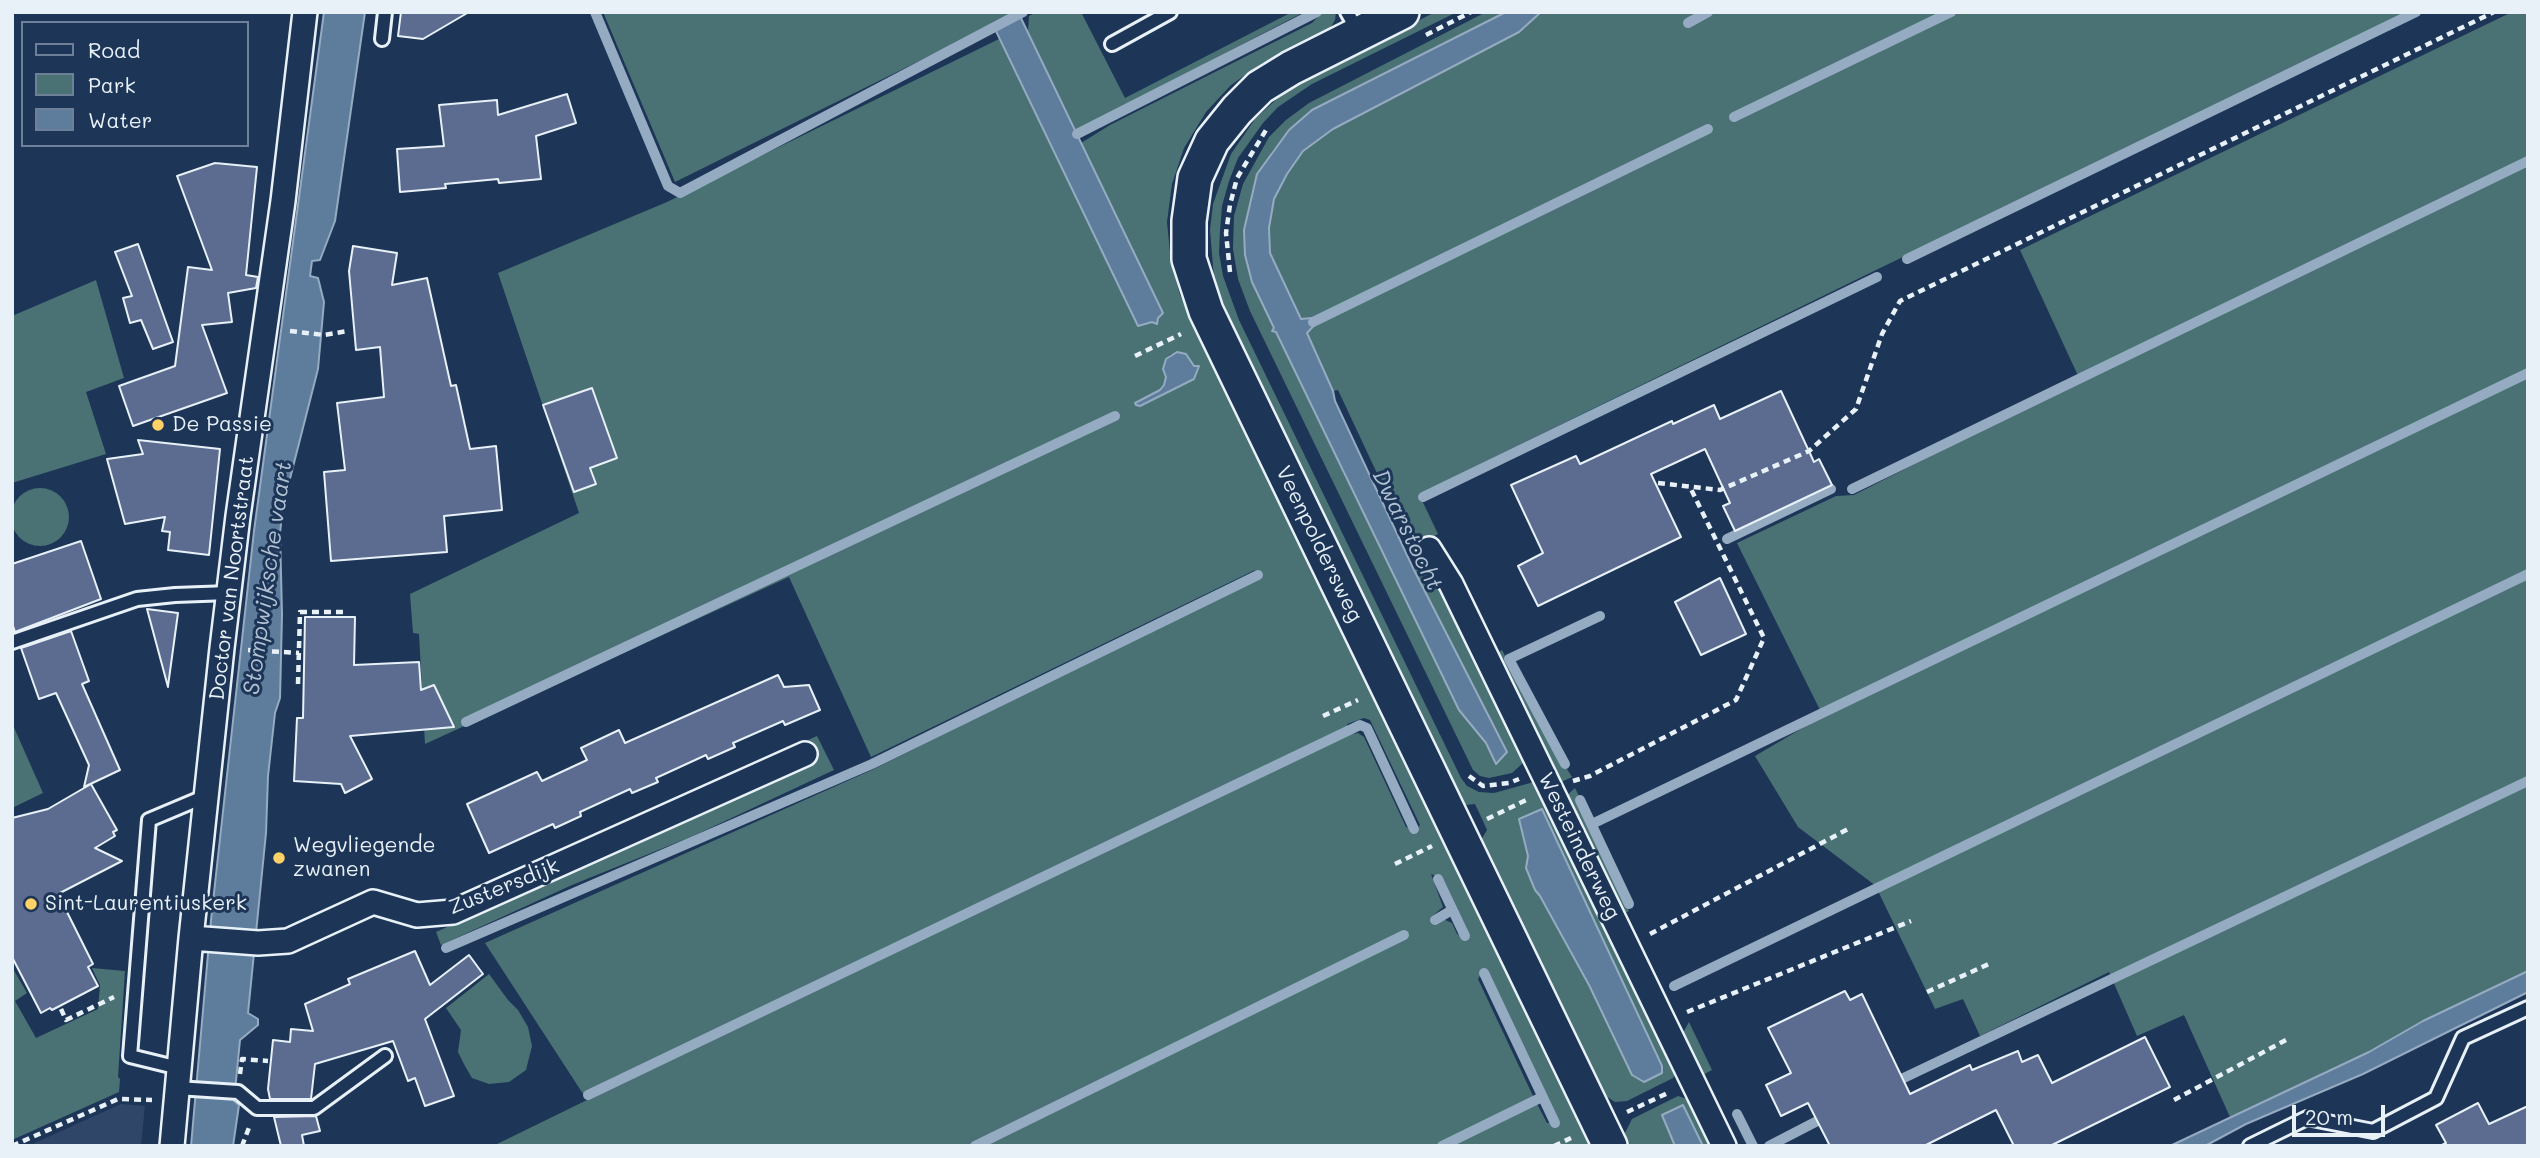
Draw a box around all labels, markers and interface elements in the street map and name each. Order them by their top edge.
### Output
legend [21,21,248,147]
text: Road [88,36,140,63]
text: Park [88,71,136,98]
text: Water [88,106,152,133]
place label: De Passie [172,412,272,438]
marker: De Passie [150,417,166,433]
street label: Doctor van Noortstraat [204,454,260,702]
water label: Stompwijksche vaart [238,459,298,697]
street label: Veenpoldersweg [1270,462,1368,626]
water label: Dwarstocht [1366,465,1448,595]
street label: Westeinderweg [1533,768,1625,924]
place label: Wegvliegende zwanen [293,833,436,883]
marker: Wegvliegende zwanen [271,850,287,866]
street label: Zustersdijk [445,853,563,921]
place label: Sint-Laurentiuskerk [45,891,247,917]
marker: Sint-Laurentiuskerk [23,896,39,912]
scale bar [2295,1092,2388,1136]
text: 20 m [2305,1103,2353,1130]

